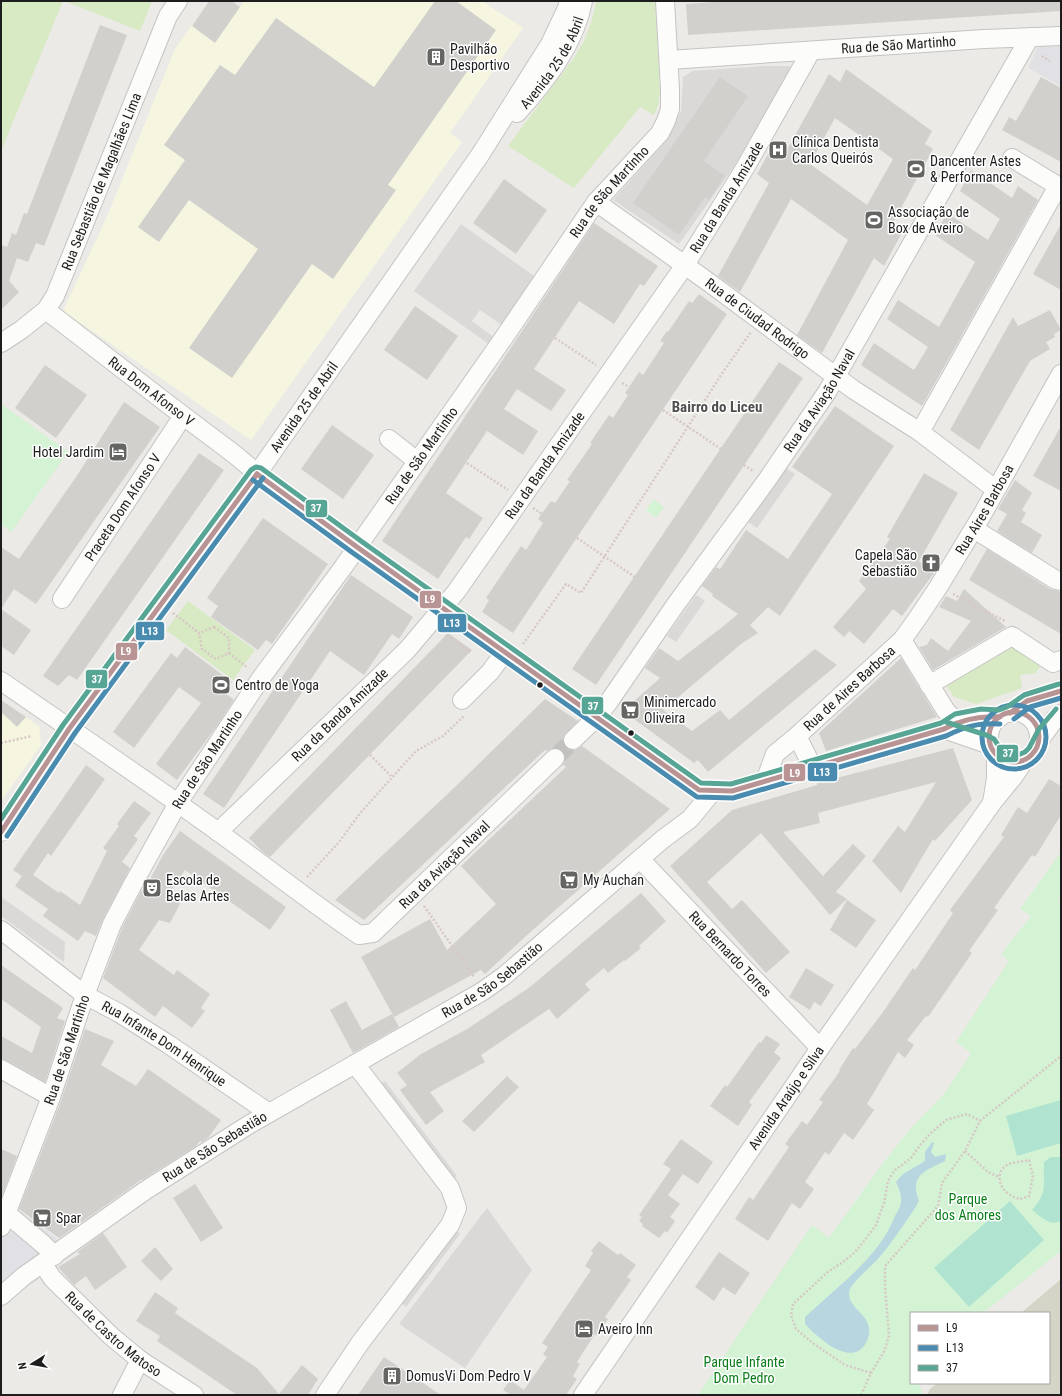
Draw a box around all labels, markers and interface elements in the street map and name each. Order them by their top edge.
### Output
street label: Avenida 25 de Abril [517,14,587,112]
street label: Rua de São Martinho [841,33,956,57]
place label: Pavilhão Desportivo [450,41,510,73]
building icon: Pavilhão Desportivo [425,46,447,68]
street label: Rua Sebastião de Magalhães Lima [58,90,144,273]
place label: Clínica Dentista Carlos Queirós [792,134,879,166]
street label: Rua da Banda Amizade [687,138,766,256]
hospital icon: Clínica Dentista Carlos Queirós [767,139,789,161]
street label: Rua de São Martinho [566,143,652,241]
place label: Dancenter Astes & Performance [930,153,1021,185]
sports icon: Dancenter Astes & Performance [905,158,927,180]
place label: Associação de Box de Aveiro [888,204,970,236]
sports icon: Associação de Box de Aveiro [863,209,885,231]
street label: Rua de Ciudad Rodrigo [702,275,813,362]
street label: Rua da Aviação Naval [780,346,858,455]
street label: Rua Dom Afonso V [105,353,197,429]
street label: Avenida 25 de Abril [267,359,341,455]
district label: Bairro do Liceu [672,398,762,416]
street label: Rua de São Martinho [382,404,461,507]
street label: Rua da Banda Amizade [502,408,588,522]
hotel icon: Hotel Jardim [107,441,129,463]
place label: Hotel Jardim [33,444,104,460]
street label: Praceta Dom Afonso V [81,450,164,564]
street label: Rua Aires Barbosa [952,462,1017,557]
line badge: 37 [305,499,328,518]
text: 37 [310,502,322,515]
place label: Capela São Sebastião [855,547,917,579]
church icon: Capela São Sebastião [920,552,942,574]
line badge: L9 [419,590,442,609]
text: L9 [425,593,435,606]
line badge: L13 [437,613,467,633]
text: L13 [444,617,461,630]
line badge: L13 [135,621,165,641]
text: L13 [142,625,159,638]
line badge: L9 [115,642,138,661]
street label: Rua de Aires Barbosa [800,642,898,734]
text: L9 [121,645,131,658]
street label: Rua da Banda Amizade [288,665,391,765]
line badge: 37 [85,669,108,689]
text: 37 [91,673,103,686]
sports icon: Centro de Yoga [210,674,232,696]
place label: Centro de Yoga [235,677,319,693]
unlabelled marker [535,680,545,690]
place label: Minimercado Oliveira [644,694,716,726]
line badge: 37 [581,696,604,715]
supermarket icon: Minimercado Oliveira [619,699,641,721]
text: 37 [587,700,599,713]
street label: Rua de São Martinho [169,707,245,811]
unlabelled marker [626,728,636,738]
line badge: 37 [996,744,1019,763]
text: 37 [1002,747,1014,760]
line badge: L13 [807,762,838,782]
line badge: L9 [783,763,806,782]
text: L13 [814,766,831,779]
text: L9 [790,767,800,780]
street label: Rua da Aviação Naval [396,817,493,912]
supermarket icon: My Auchan [558,869,580,891]
place label: Escola de Belas Artes [166,872,230,904]
place label: My Auchan [583,872,644,888]
theatre icon: Escola de Belas Artes [141,877,163,899]
street label: Rua Bernardo Torres [686,908,775,1000]
street label: Rua de São Sebastião [439,939,546,1021]
street label: Rua de São Martinho [41,993,92,1107]
street label: Rua Infante Dom Henrique [99,997,230,1090]
street label: Avenida Araújo e Silva [745,1043,827,1153]
street label: Rua de São Sebastião [160,1108,270,1185]
park label: Parque dos Amores [935,1191,1001,1223]
supermarket icon: Spar [31,1207,53,1229]
place label: Spar [56,1210,81,1226]
street label: Rua de Castro Matoso [62,1288,165,1380]
legend [910,1312,1050,1384]
hotel icon: Aveiro Inn [573,1318,595,1340]
place label: Aveiro Inn [598,1321,653,1337]
text: L9 [946,1321,958,1335]
text: L13 [946,1341,964,1355]
north arrow [12,1344,52,1384]
park label: Parque Infante Dom Pedro [704,1354,785,1386]
text: N [16,1361,30,1370]
text: 37 [946,1361,958,1375]
building icon: DomusVi Dom Pedro V [381,1365,403,1387]
place label: DomusVi Dom Pedro V [406,1368,531,1384]

